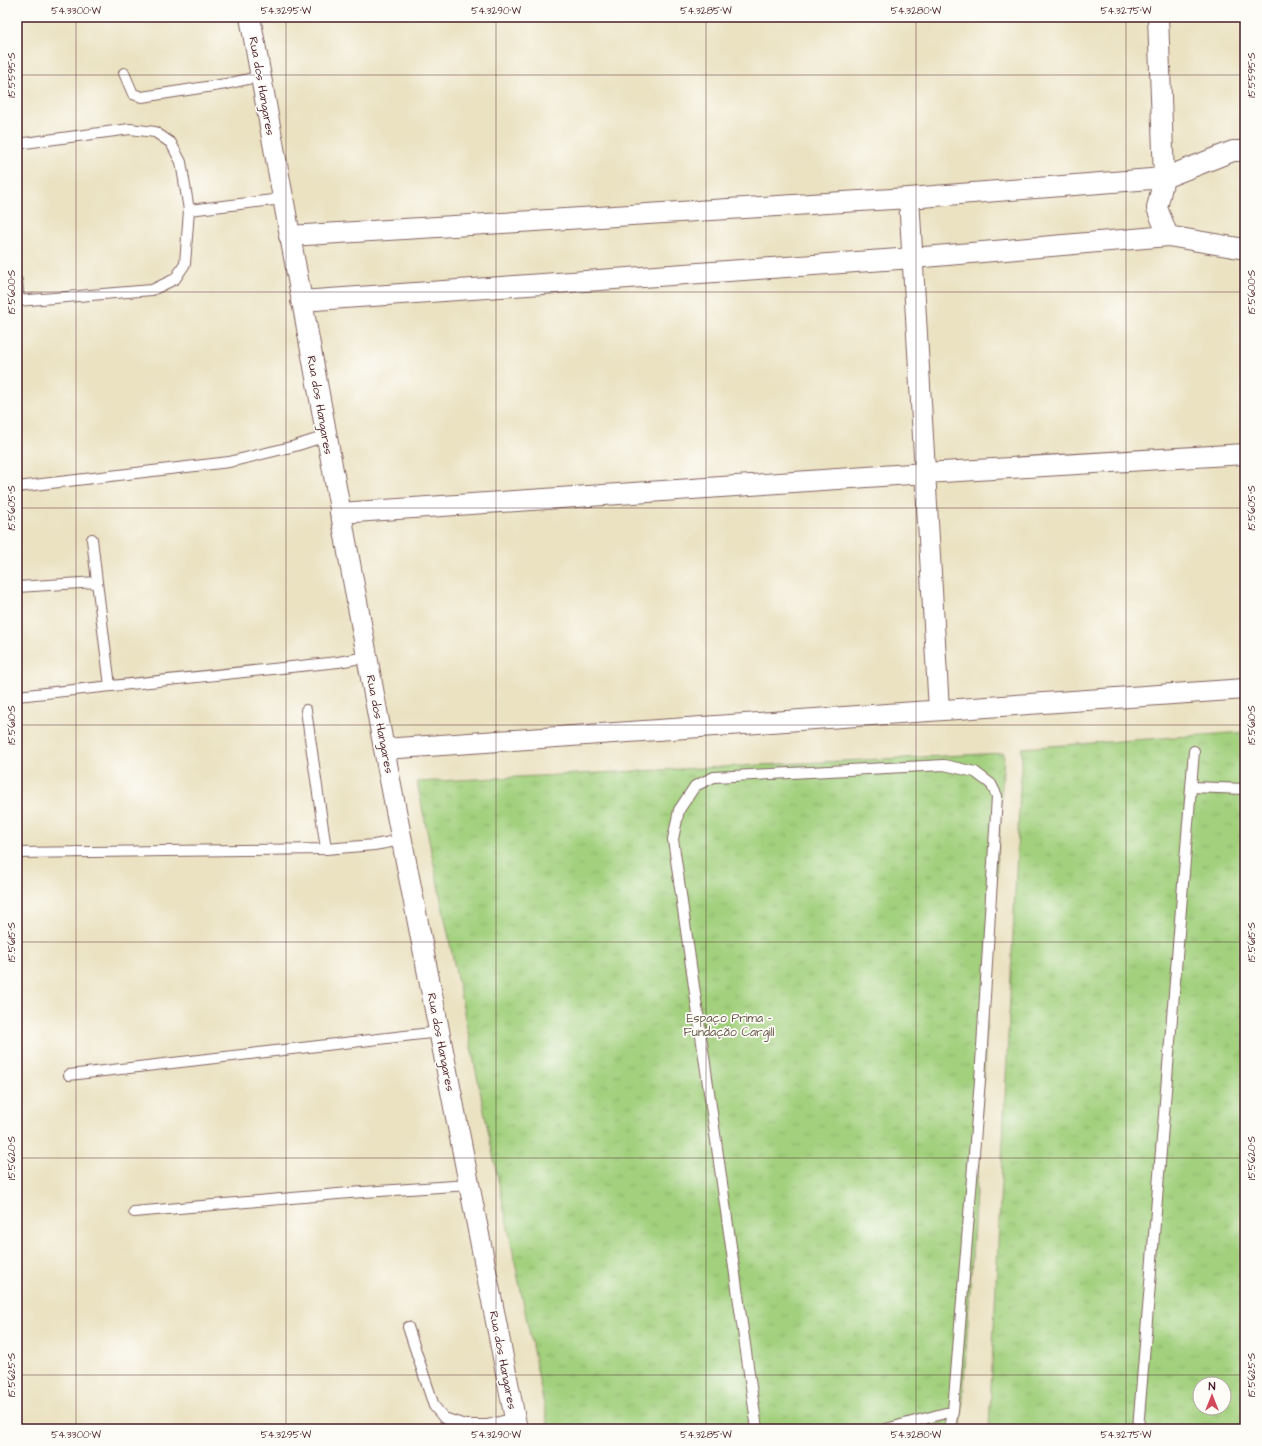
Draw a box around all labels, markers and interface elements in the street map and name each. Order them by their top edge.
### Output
text: 54.3300°W [51,4,101,18]
text: 54.3295°W [261,4,312,18]
text: 54.3290°W [471,4,521,18]
text: 54.3285°W [680,4,732,18]
text: 54.3280°W [891,4,942,18]
text: 54.3275°W [1101,4,1152,18]
street label: Rua dos Hangares [243,35,279,137]
text: 15.5595°S [5,52,19,98]
text: 15.5595°S [1245,52,1259,98]
text: 15.5600°S [5,269,19,314]
text: 15.5600°S [1245,269,1259,314]
street label: Rua dos Hangares [301,354,337,456]
text: 15.5605°S [5,485,19,531]
text: 15.5605°S [1245,485,1259,531]
street label: Rua dos Hangares [361,673,397,775]
text: 15.5610°S [5,705,19,745]
text: 15.5610°S [1245,705,1259,745]
text: 15.5615°S [5,921,19,962]
text: 15.5615°S [1245,921,1259,962]
street label: Rua dos Hangares [422,991,458,1093]
park label: Espaço Prima - Fundação Cargill [684,1010,775,1042]
text: 15.5620°S [5,1136,19,1180]
text: 15.5620°S [1245,1136,1259,1180]
street label: Rua dos Hangares [484,1309,520,1411]
text: 15.5625°S [5,1352,19,1397]
text: 15.5625°S [1245,1352,1259,1397]
north arrow [1192,1376,1232,1416]
text: N [1209,1379,1216,1394]
text: 54.3300°W [51,1428,101,1442]
text: 54.3295°W [261,1428,312,1442]
text: 54.3290°W [471,1428,521,1442]
text: 54.3285°W [680,1428,732,1442]
text: 54.3280°W [891,1428,942,1442]
text: 54.3275°W [1101,1428,1152,1442]

